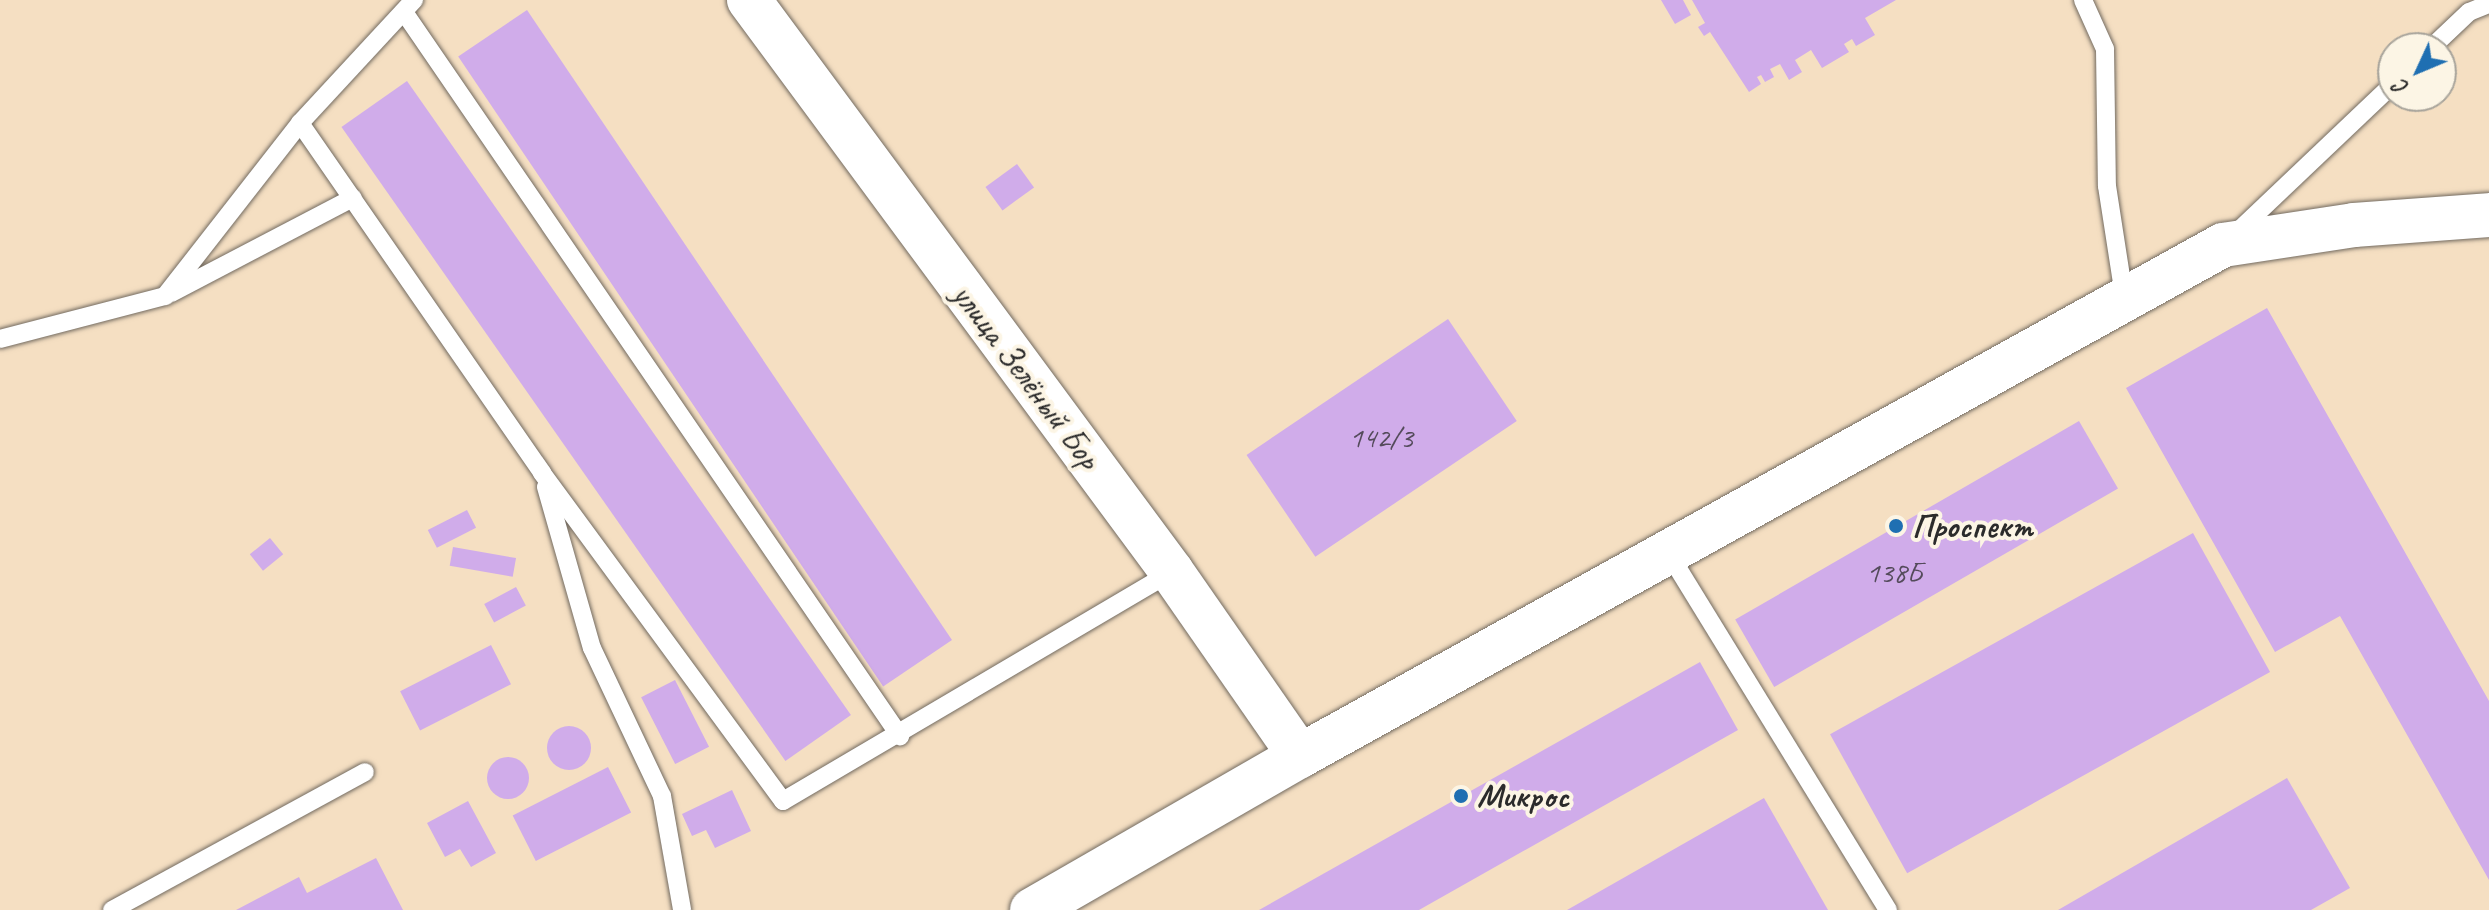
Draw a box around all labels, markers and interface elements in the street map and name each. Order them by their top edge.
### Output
north arrow [2377,32,2457,112]
text: С [2387,74,2415,101]
street label: улица Зелёный Бор [944,275,1110,477]
house number: 142/3 [1349,419,1413,455]
place label: Проспект [1912,506,2033,546]
marker: Проспект [1887,517,1905,535]
house number: 138Б [1866,554,1922,590]
place label: Микрос [1477,776,1569,816]
marker: Микрос [1452,787,1470,805]

